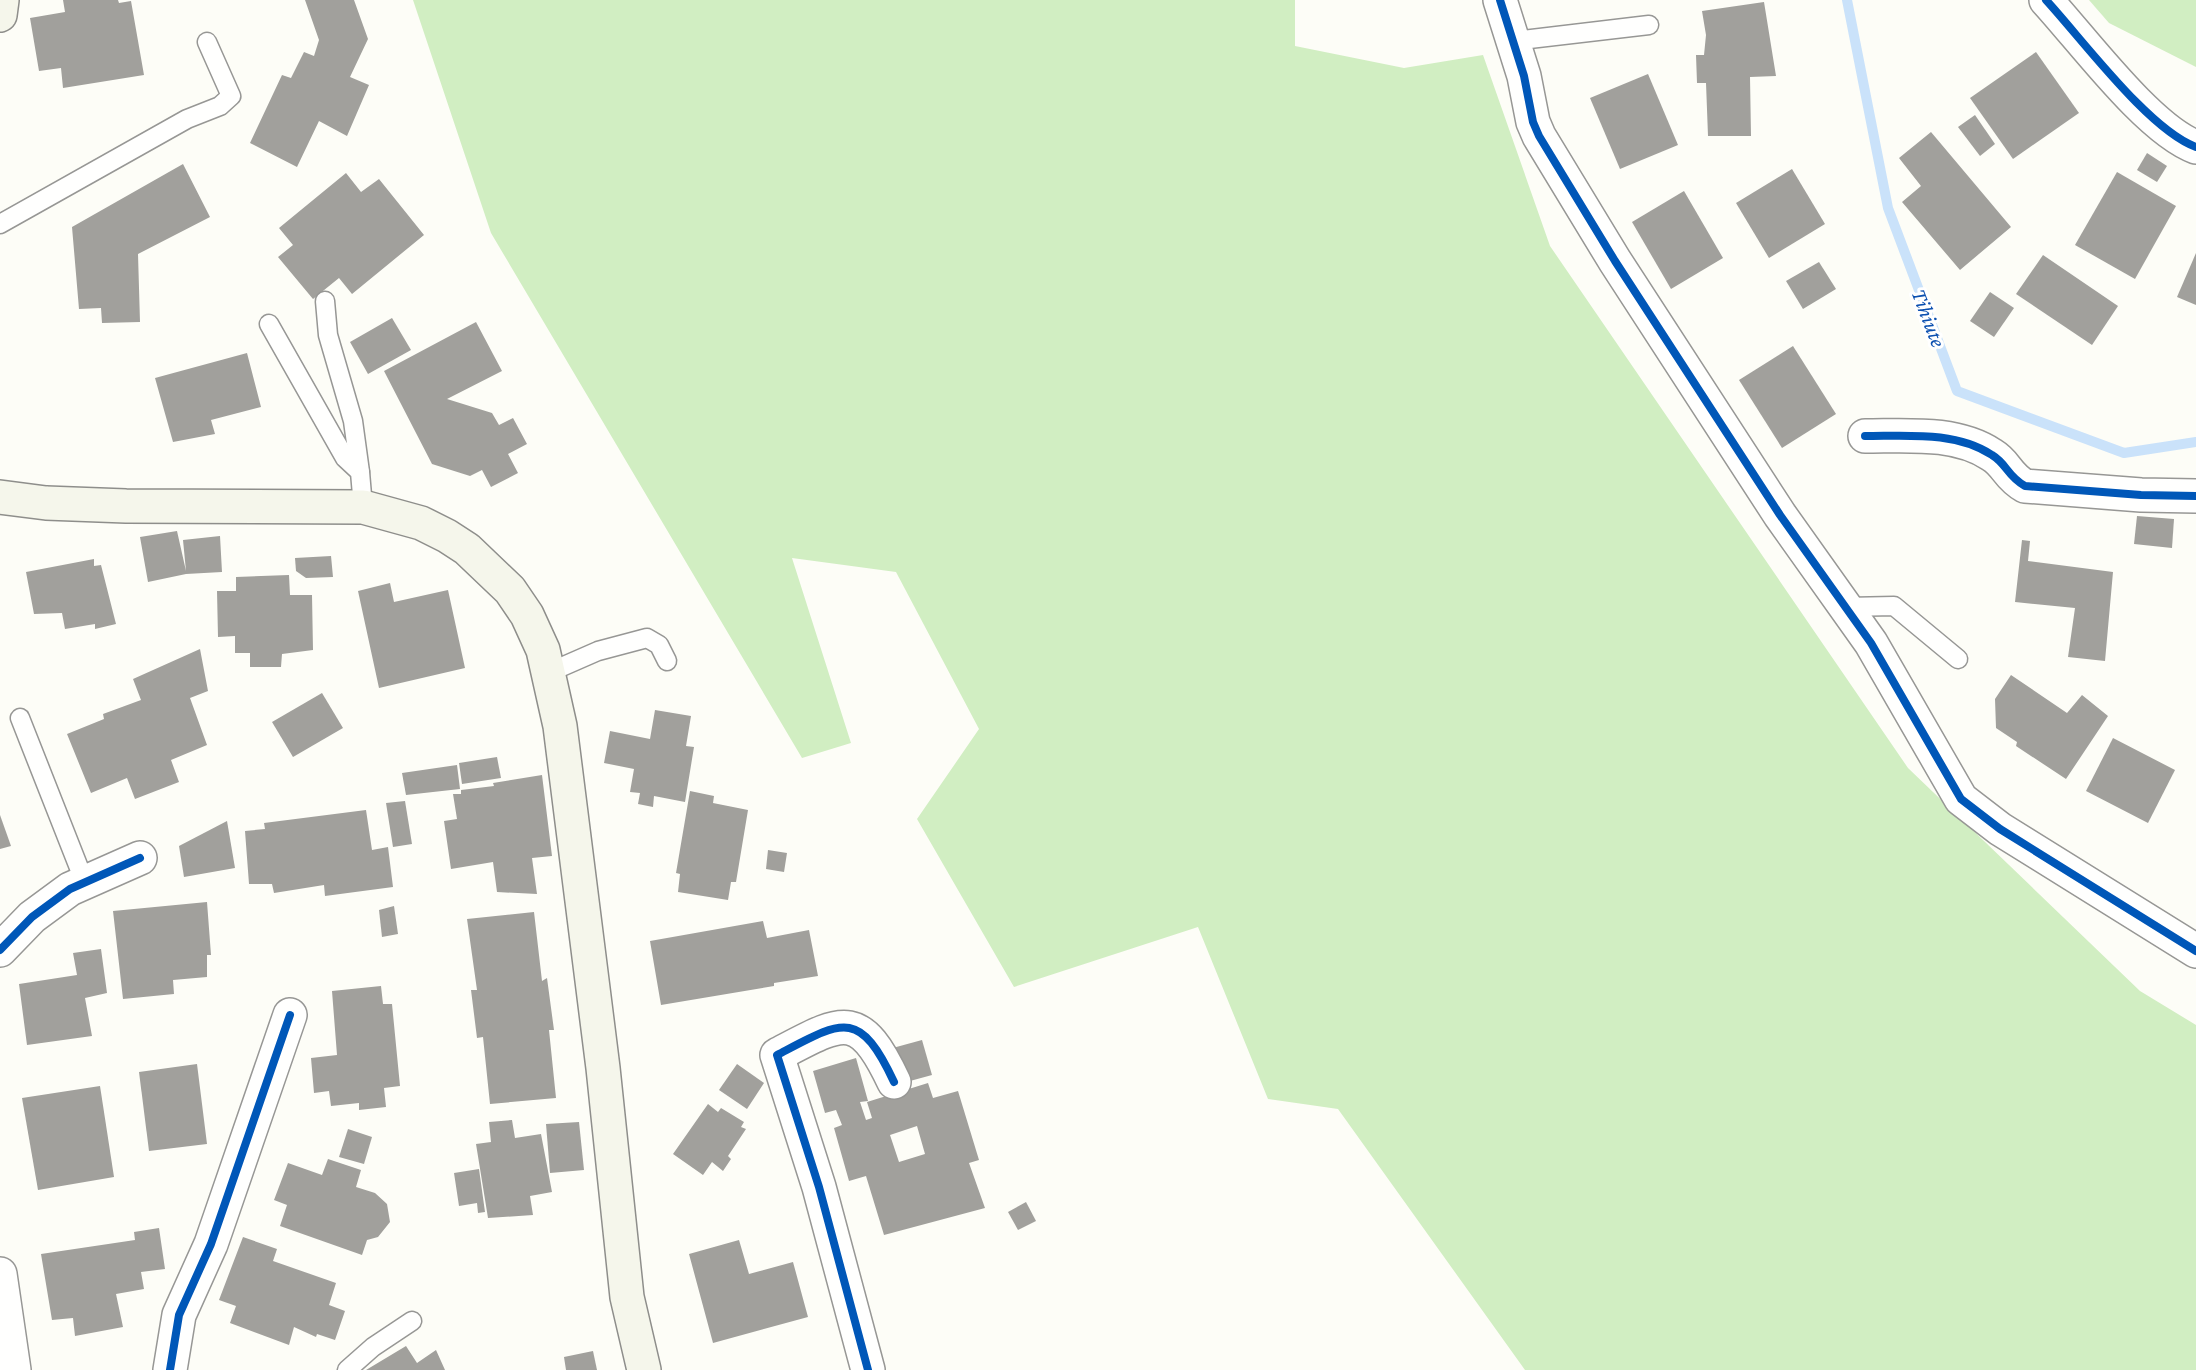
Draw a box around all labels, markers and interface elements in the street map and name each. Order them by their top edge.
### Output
water label: Tihiute [1907,285,1952,351]

